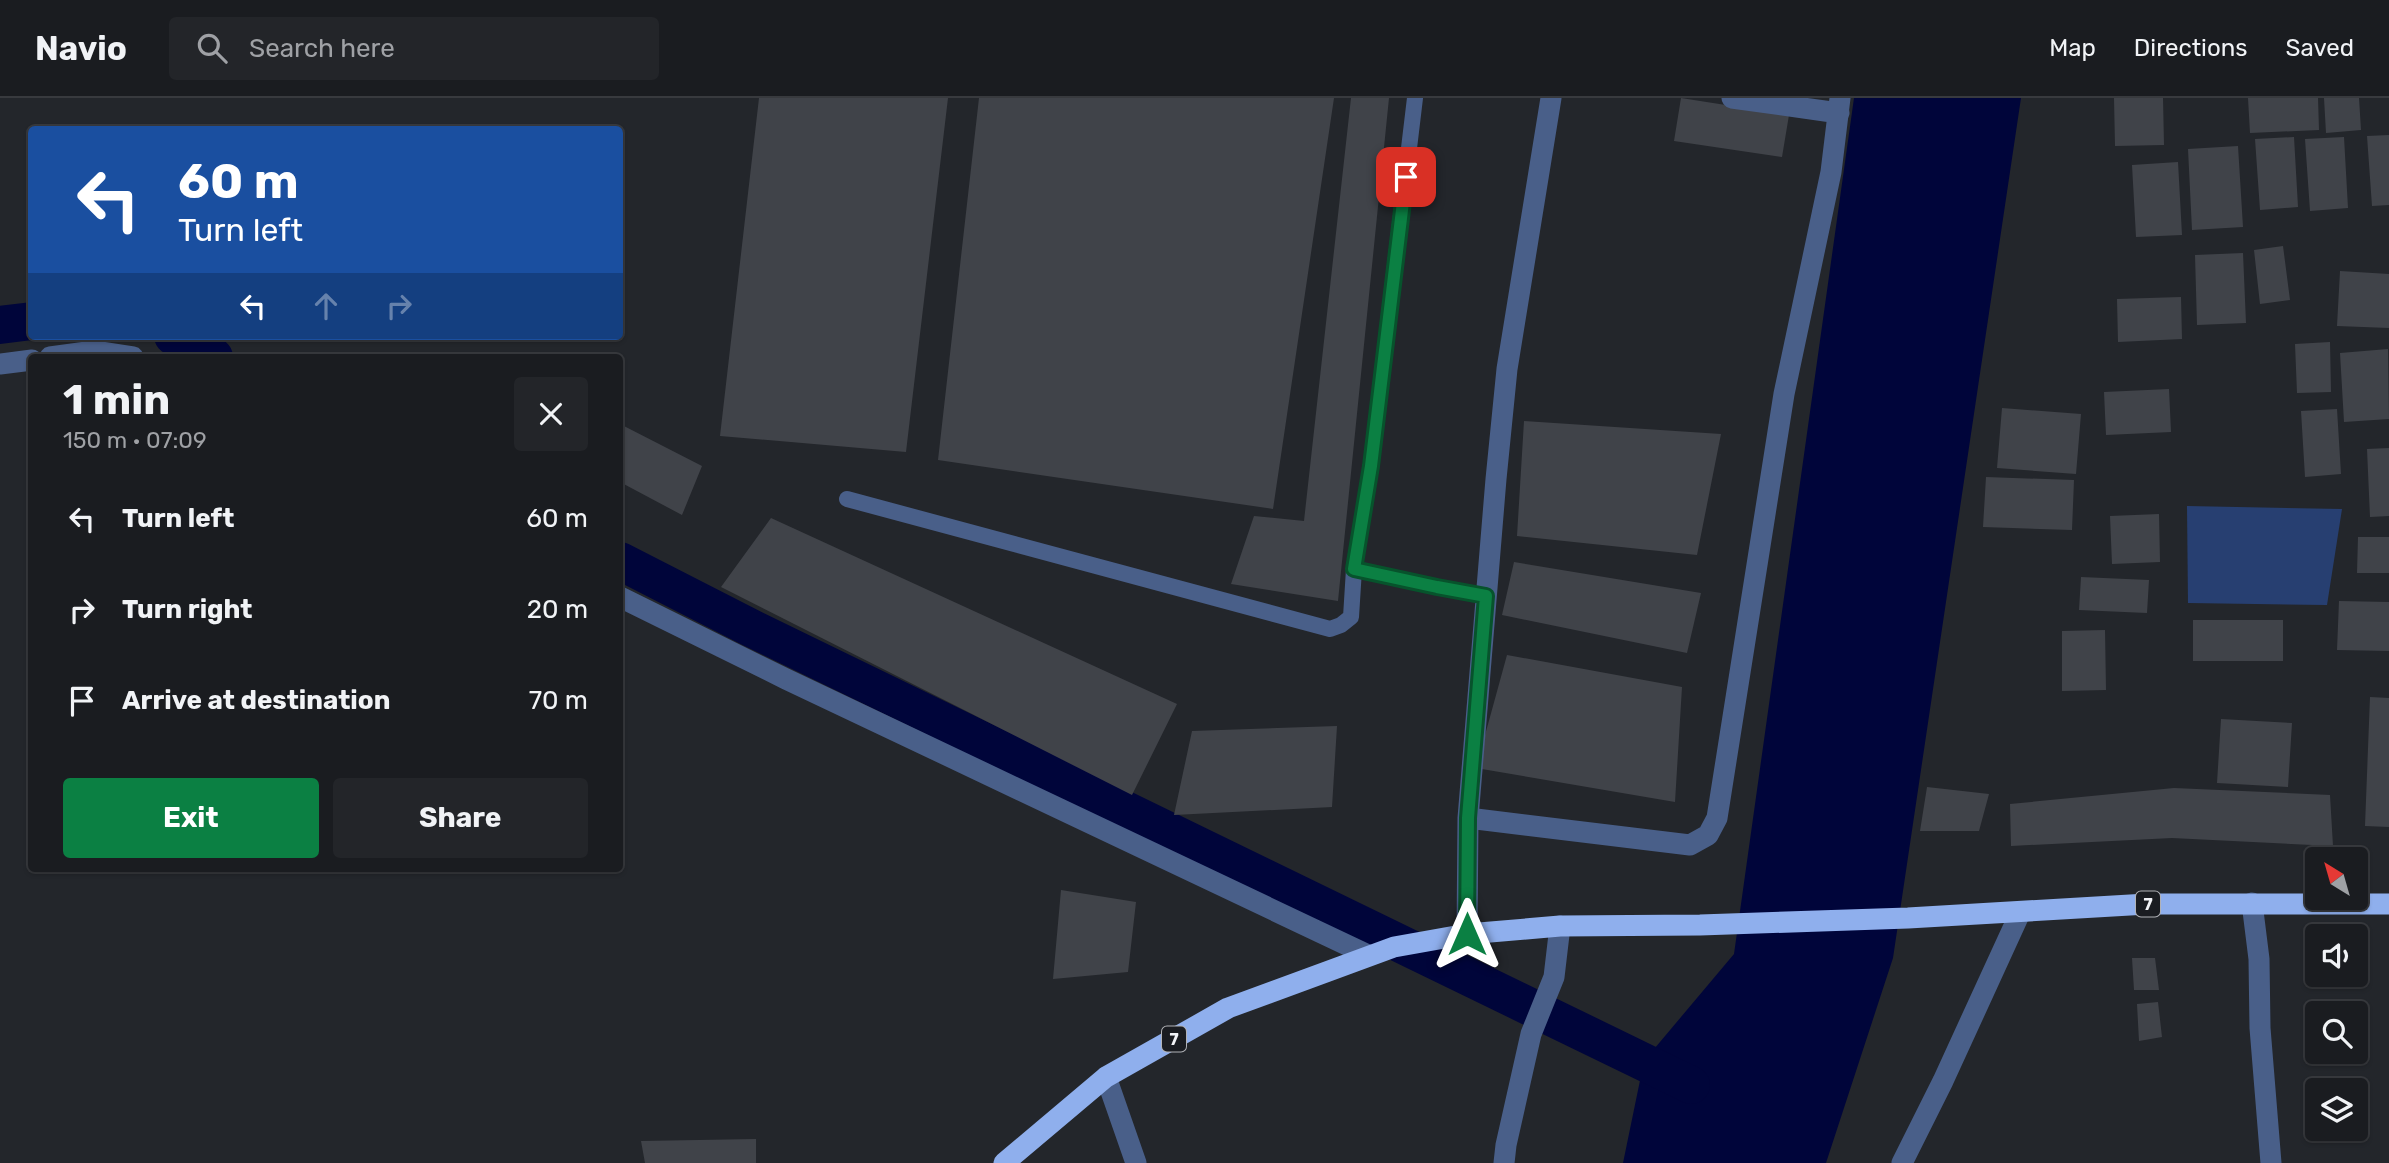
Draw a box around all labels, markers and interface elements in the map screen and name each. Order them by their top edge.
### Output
search box [169,17,659,80]
text: Navio [35,29,127,68]
icon: search [193,29,231,67]
text: Search here [249,33,395,64]
text: Map [2049,34,2096,62]
text: Directions [2134,34,2247,62]
text: Saved [2285,34,2354,62]
pin [1376,147,1436,207]
text: 60 m [178,152,299,210]
icon: left [63,154,154,245]
icon: arrive [1387,158,1425,196]
text: Turn left [178,211,303,249]
icon: left [234,287,272,325]
icon: ahead [307,287,345,325]
icon: right [380,287,418,325]
text: 1 min [63,375,170,425]
button: close [514,377,588,451]
text: 150 m · 07:09 [63,426,207,454]
icon: left [63,500,101,538]
text: Turn left [122,503,234,534]
text: 60 m [526,503,588,534]
icon: right [63,591,101,629]
text: Turn right [122,594,252,625]
text: 20 m [527,594,588,625]
icon: arrive [63,682,101,720]
text: Arrive at destination [122,685,390,716]
text: 70 m [529,685,588,716]
button: Exit [63,778,319,858]
button: Share [333,778,588,858]
north arrow [2305,847,2368,910]
map controls [2305,847,2368,1141]
road number: 7 [2136,891,2160,916]
position arrow [1430,897,1504,971]
button: sound [2305,924,2368,987]
button: search [2305,1001,2368,1064]
road number: 7 [1162,1026,1186,1051]
button: layers [2305,1078,2368,1141]

